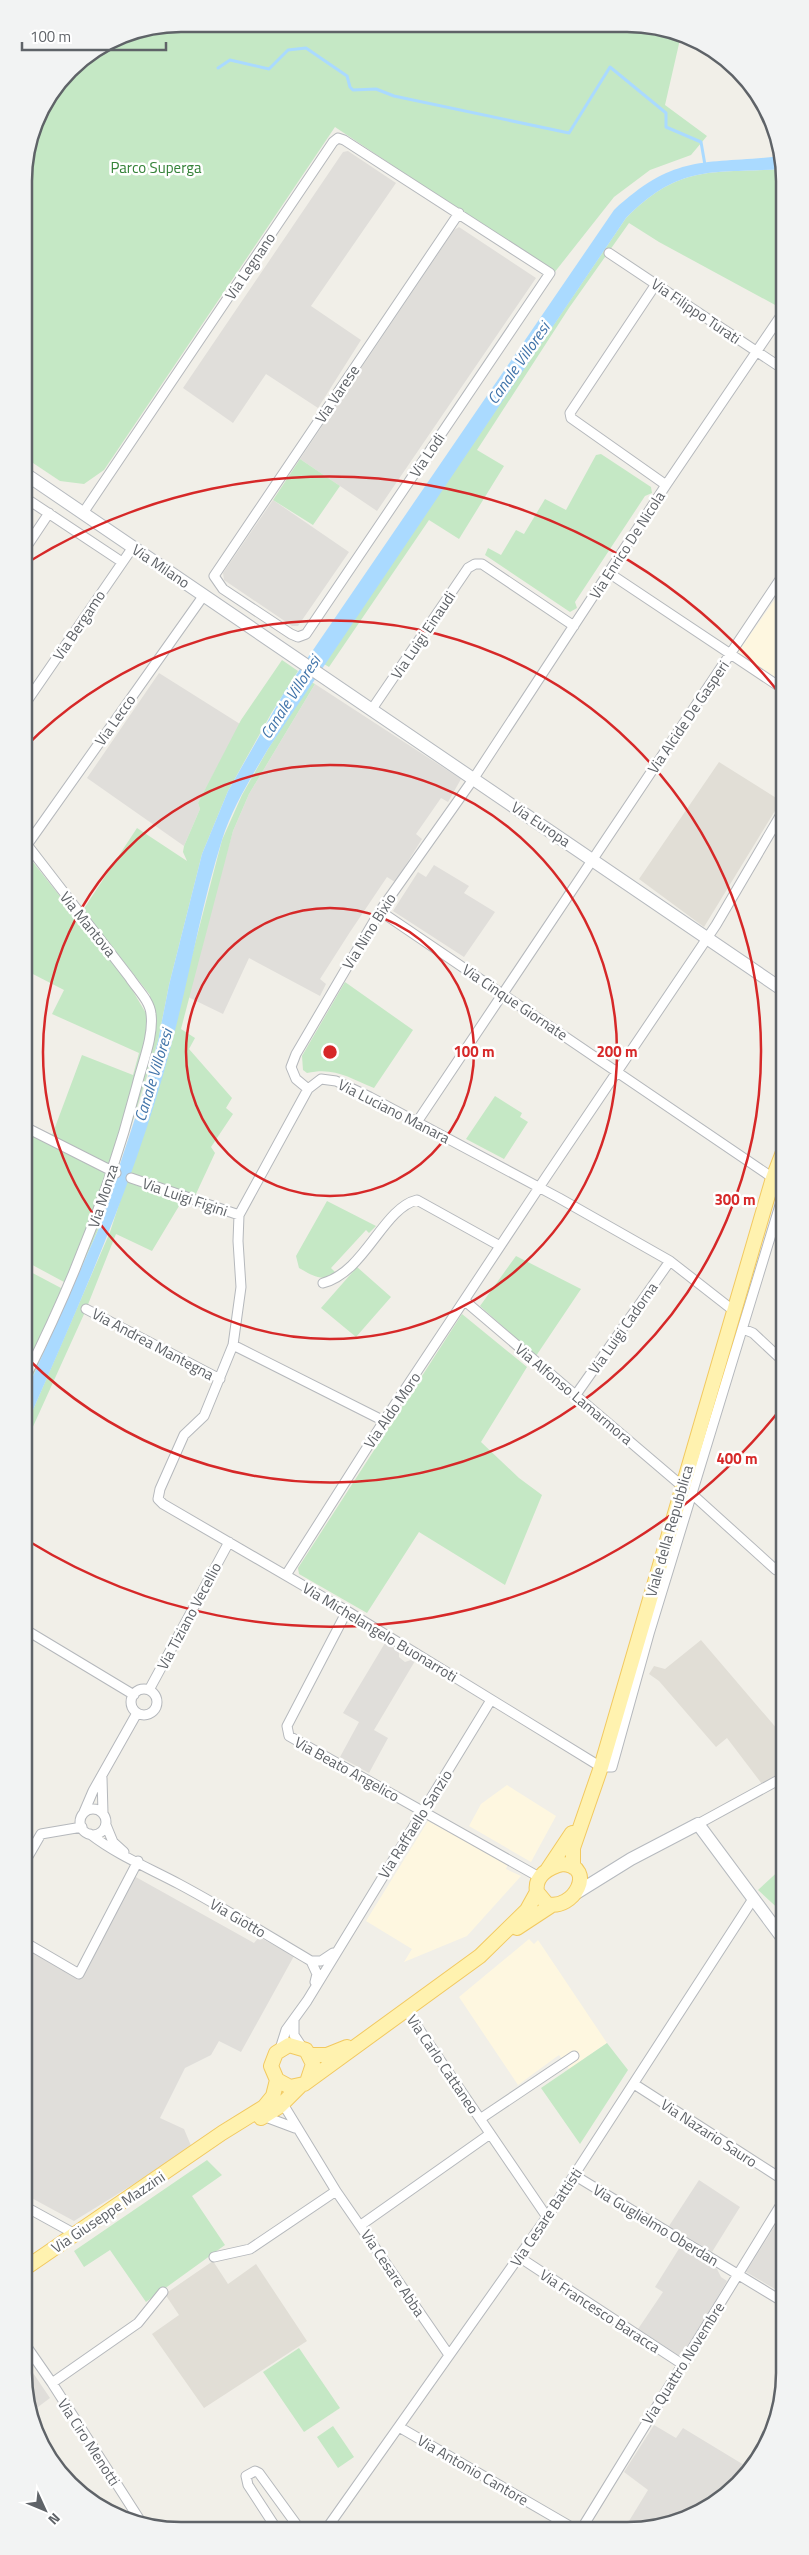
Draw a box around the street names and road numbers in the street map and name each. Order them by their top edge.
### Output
street label: Via Legnano [219,228,281,304]
street label: Via Filippo Turati [647,273,745,349]
street label: Via Varese [309,360,365,428]
street label: Via Lodi [404,428,450,482]
street label: Via Enrico De Nicola [583,486,671,604]
street label: Via Milano [127,538,195,594]
street label: Via Bergamo [47,585,111,665]
street label: Via Luigi Einaudi [385,586,461,684]
street label: Via Alcide De Gasperi [642,656,734,778]
street label: Via Lecco [89,689,141,750]
street label: Via Europa [507,796,576,853]
street label: Via Mantova [54,886,122,962]
street label: Via Nino Bixio [336,888,402,974]
street label: Via Cinque Giornate [458,958,572,1046]
street label: Via Luciano Manara [334,1073,454,1149]
street label: Via Monza [82,1161,124,1231]
street label: Via Luigi Figini [139,1172,231,1222]
street label: Via Luigi Cadorna [583,1277,664,1379]
street label: Via Andrea Mantegna [88,1302,219,1386]
street label: Via Alfonso Lamarmora [510,1338,638,1450]
street label: Via Aldo Moro [358,1367,426,1453]
street label: Viale della Repubblica [639,1462,699,1600]
street label: Via Tiziano Vecellio [151,1558,227,1674]
street label: Via Michelangelo Buonarroti [298,1577,462,1687]
street label: Via Beato Angelico [290,1731,404,1807]
street label: Via Raffaello Sanzio [372,1765,458,1883]
street label: Via Giotto [206,1893,271,1943]
street label: Via Carlo Cattaneo [401,2010,485,2118]
street label: Via Nazario Sauro [656,2093,762,2173]
street label: Via Cesare Battisti [504,2163,588,2271]
street label: Via Giuseppe Mazzini [46,2165,170,2259]
street label: Via Guglielmo Oberdan [589,2178,723,2272]
street label: Via Cesare Abba [355,2225,431,2322]
street label: Via Francesco Baracca [535,2263,665,2359]
street label: Via Quattro Novembre [636,2297,730,2429]
street label: Via Ciro Menotti [52,2394,126,2490]
street label: Via Antonio Cantore [413,2429,533,2511]

